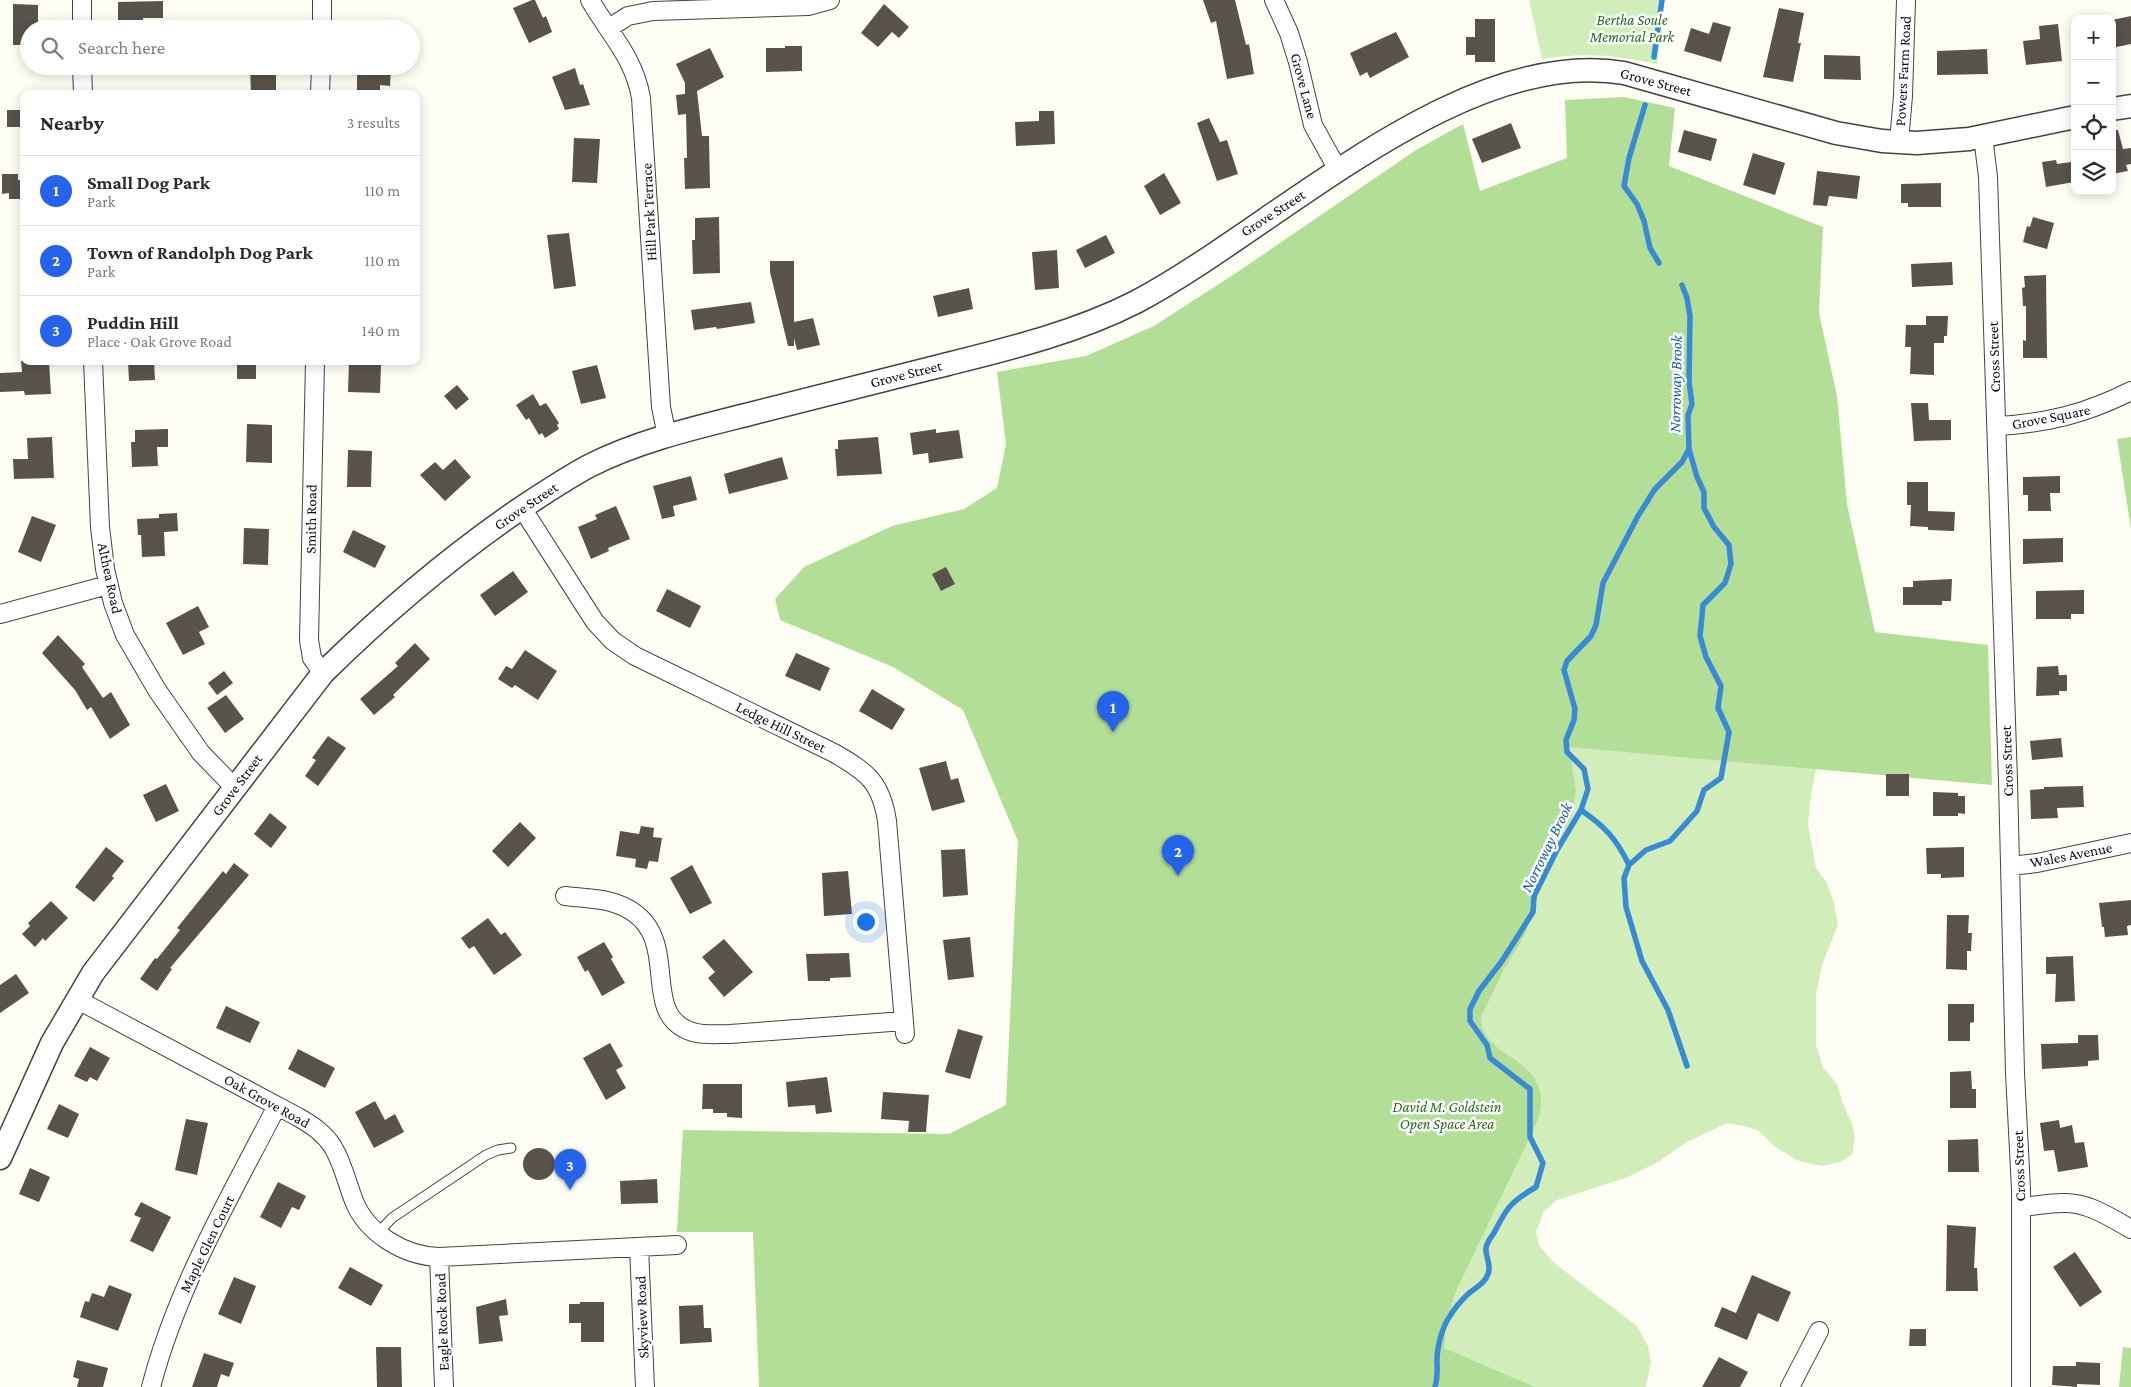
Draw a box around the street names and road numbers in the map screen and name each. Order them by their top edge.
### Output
street label: Powers Farm Road [1892,15,1914,127]
street label: Grove Lane [1288,51,1321,121]
street label: Grove Street [1619,65,1694,99]
street label: Hill Park Terrace [638,162,660,261]
street label: Grove Street [1238,186,1309,240]
street label: Cross Street [1985,320,2003,393]
street label: Grove Street [869,357,944,391]
street label: Grove Square [2011,402,2092,433]
street label: Grove Street [491,478,562,533]
street label: Smith Road [302,484,320,554]
street label: Althea Road [95,541,125,615]
street label: Ledge Hill Street [733,698,830,757]
street label: Cross Street [1998,724,2016,797]
street label: Grove Street [209,750,266,819]
street label: Wales Avenue [2029,839,2114,871]
street label: Oak Grove Road [221,1071,313,1131]
street label: Cross Street [2010,1129,2028,1202]
street label: Maple Glen Court [177,1192,239,1296]
street label: Eagle Rock Road [432,1273,453,1371]
street label: Skyview Road [633,1275,652,1359]

